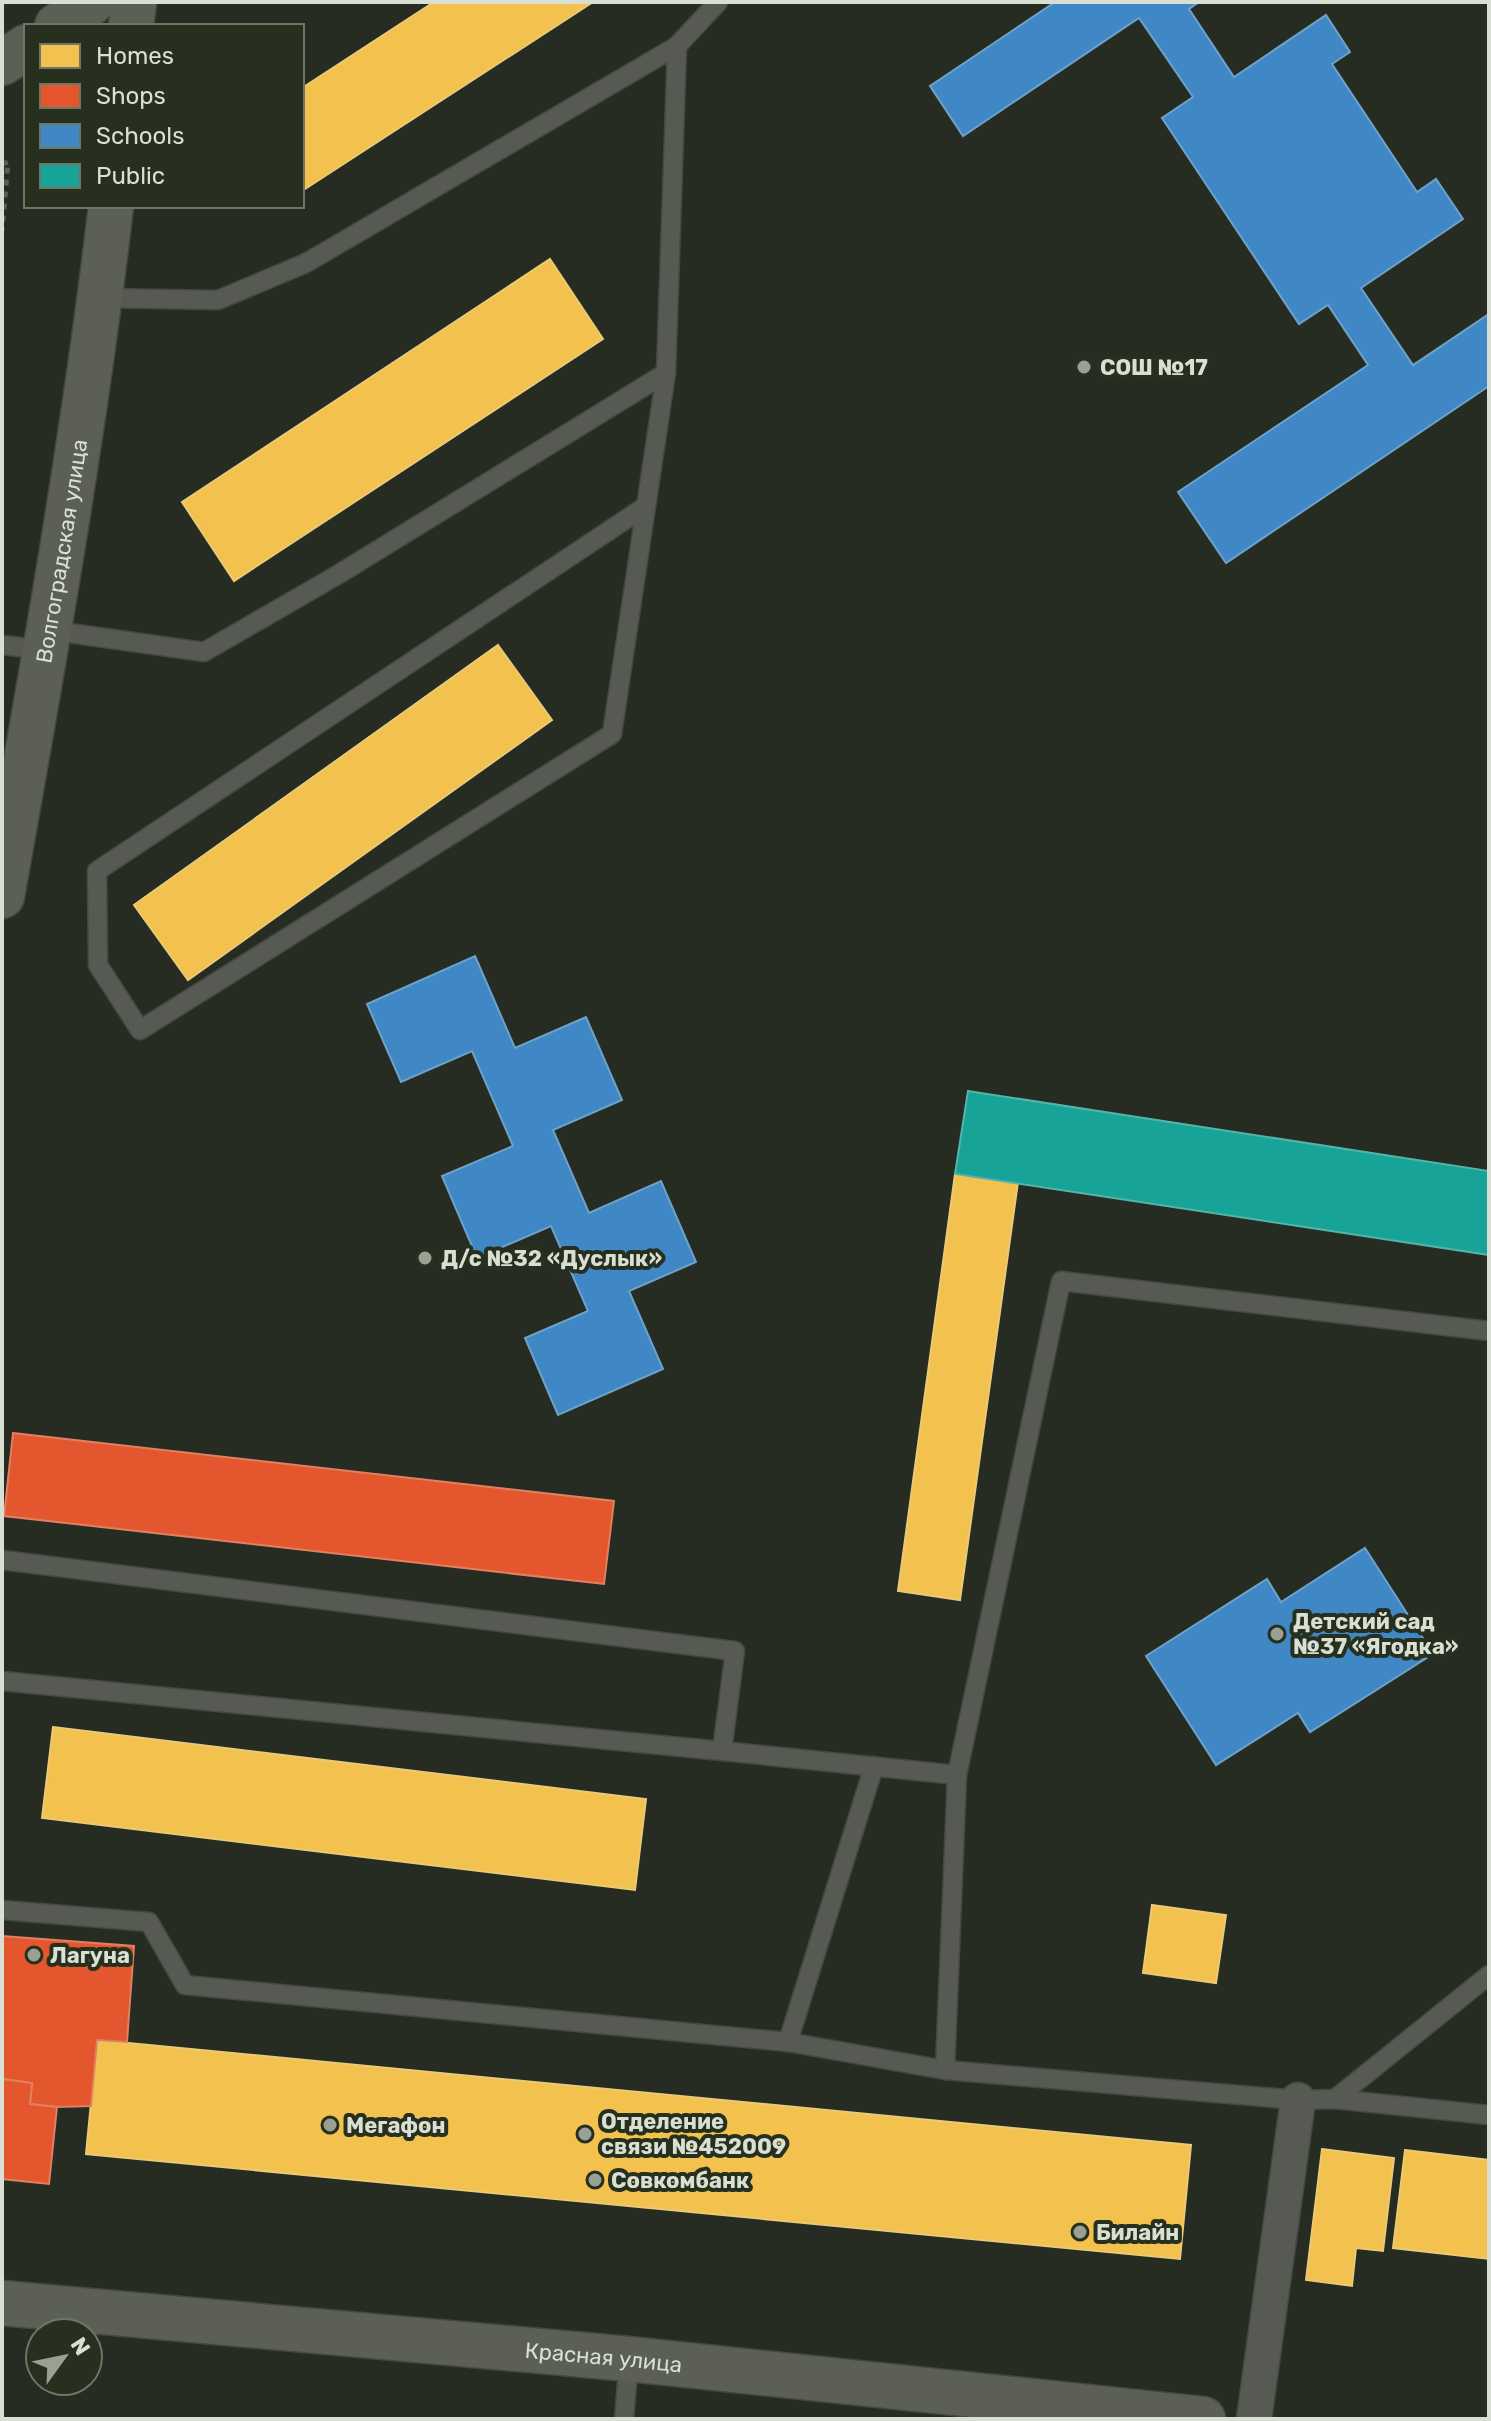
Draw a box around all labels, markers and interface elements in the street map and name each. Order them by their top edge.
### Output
legend [24,24,304,208]
text: Homes [96,42,174,70]
text: Shops [96,82,166,110]
text: Schools [96,122,184,150]
text: Public [96,162,165,190]
place label: СОШ №17 [1100,354,1208,381]
marker: СОШ №17 [1075,358,1093,376]
street label: Волгоградская улица [30,437,93,665]
place label: Д/с №32 «Дуслык» [441,1245,662,1272]
marker: Д/с №32 «Дуслык» [416,1249,434,1267]
place label: Детский сад №37 «Ягодка» [1293,1608,1459,1660]
marker: Детский сад №37 «Ягодка» [1268,1625,1286,1643]
place label: Лагуна [50,1942,130,1969]
marker: Лагуна [25,1946,43,1964]
place label: Отделение связи №452009 [601,2108,786,2160]
place label: Мегафон [346,2112,446,2139]
marker: Мегафон [321,2116,339,2134]
marker: Отделение связи №452009 [576,2125,594,2143]
place label: Совкомбанк [611,2167,749,2194]
marker: Совкомбанк [586,2171,604,2189]
place label: Билайн [1096,2219,1179,2246]
marker: Билайн [1071,2223,1089,2241]
north arrow [24,2317,104,2397]
text: N [65,2332,96,2360]
street label: Красная улица [524,2336,684,2378]

